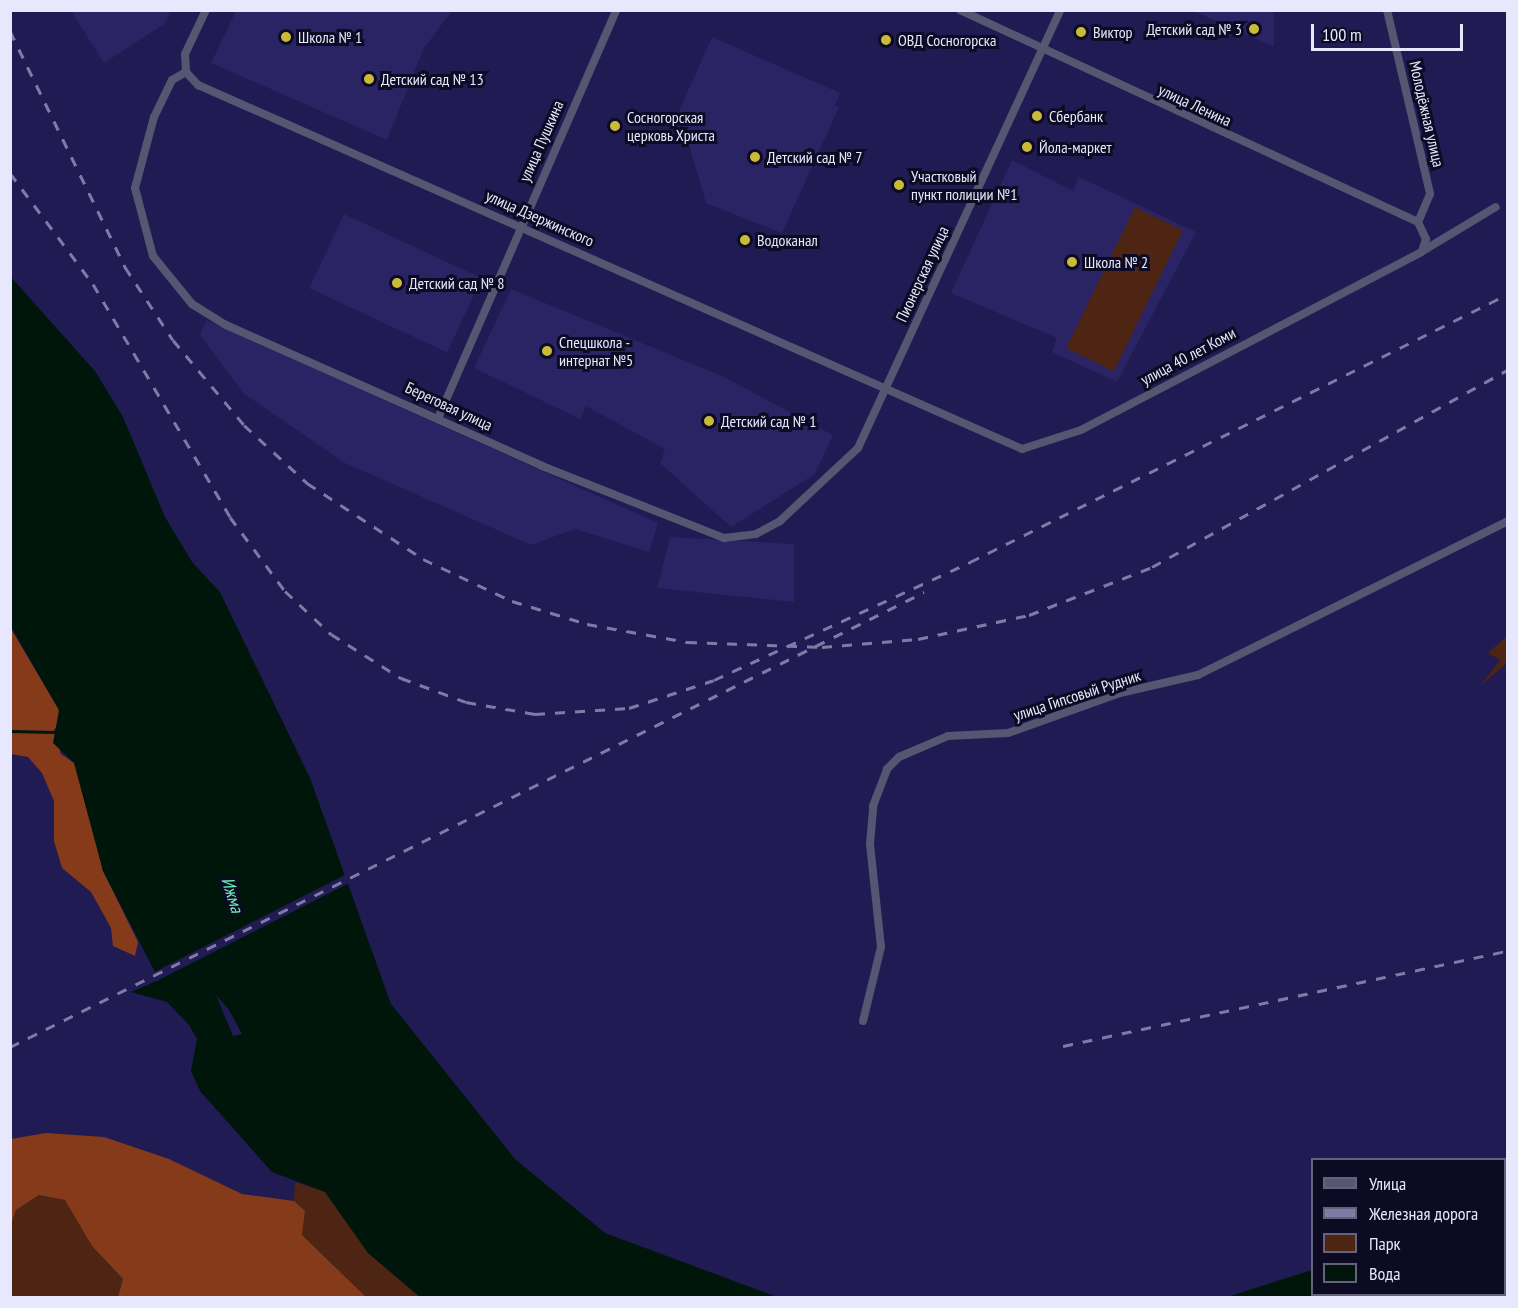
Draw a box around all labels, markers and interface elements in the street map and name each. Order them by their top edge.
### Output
scale bar [1314,12,1466,50]
place label: Детский сад № 3 [1146,19,1242,39]
place label: Виктор [1093,22,1133,42]
marker: Детский сад № 3 [1247,22,1261,36]
text: 100 m [1322,23,1362,46]
marker: Виктор [1074,25,1088,39]
place label: Школа № 1 [298,27,362,47]
marker: Школа № 1 [279,30,293,44]
place label: ОВД Сосногорска [898,30,996,50]
marker: ОВД Сосногорска [879,33,893,47]
street label: Молодёжная улица [1405,59,1449,169]
place label: Детский сад № 13 [381,69,484,89]
marker: Детский сад № 13 [362,72,376,86]
street label: улица Ленина [1156,80,1234,130]
street label: улица Пушкина [515,97,567,185]
place label: Сбербанк [1049,106,1103,126]
place label: Сосногорская церковь Христа [627,107,716,145]
marker: Сбербанк [1030,109,1044,123]
marker: Сосногорская церковь Христа [608,119,622,133]
place label: Йола-маркет [1039,137,1112,157]
marker: Йола-маркет [1020,140,1034,154]
place label: Детский сад № 7 [767,147,863,167]
marker: Детский сад № 7 [748,150,762,164]
place label: Участковый пункт полиции №1 [911,166,1018,204]
marker: Участковый пункт полиции №1 [892,178,906,192]
street label: улица Дзержинского [483,186,597,250]
street label: Пионерская улица [891,223,953,325]
place label: Водоканал [757,230,818,250]
marker: Водоканал [738,233,752,247]
place label: Школа № 2 [1084,252,1148,272]
marker: Школа № 2 [1065,255,1079,269]
place label: Детский сад № 8 [409,273,505,293]
marker: Детский сад № 8 [390,276,404,290]
street label: улица 40 лет Коми [1137,323,1239,389]
place label: Спецшкола - интернат №5 [559,332,634,370]
marker: Спецшкола - интернат №5 [540,344,554,358]
street label: Береговая улица [402,377,496,435]
place label: Детский сад № 1 [721,411,817,431]
marker: Детский сад № 1 [702,414,716,428]
street label: улица Гипсовый Рудник [1011,665,1143,725]
water label: Ижма [216,875,248,915]
legend [1311,1158,1506,1296]
text: Улица [1369,1172,1406,1195]
text: Железная дорога [1369,1202,1478,1225]
text: Парк [1369,1232,1400,1255]
text: Вода [1369,1262,1400,1285]

